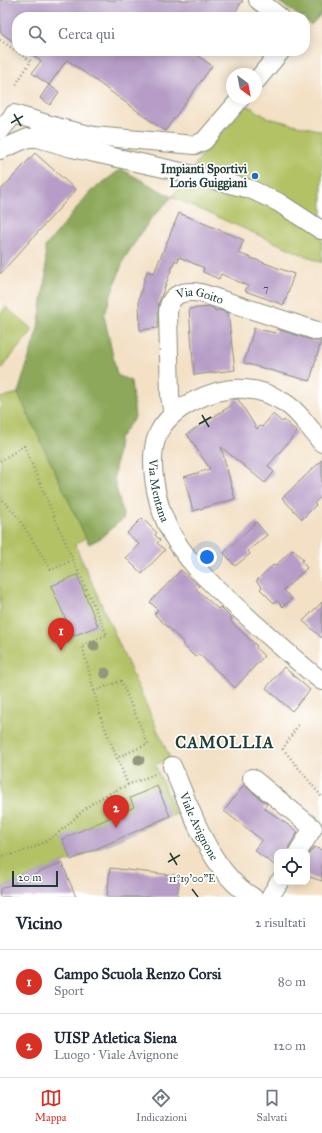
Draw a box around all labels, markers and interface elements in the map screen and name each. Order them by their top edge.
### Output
search box [12,12,310,56]
icon: search [26,23,48,45]
text: Cerca qui [58,25,115,43]
north arrow [226,68,262,104]
place label: Impianti Sportivi Loris Guiggiani [161,162,248,191]
marker: Impianti Sportivi Loris Guiggiani [250,171,260,181]
house number: 7 [263,283,269,295]
street label: Via Goito [174,285,225,307]
street label: Via Mentana [146,458,172,525]
your location [197,547,217,567]
pin: 1 [48,618,74,651]
district label: CAMOLLIA [175,733,275,752]
street label: Viale Avignone [176,789,221,863]
pin: 2 [103,795,129,828]
map controls [274,849,310,885]
button: locate [274,849,310,885]
scale bar [12,869,58,888]
text: 20 m [18,871,41,884]
text: 11°19'00"E [169,873,215,885]
text: Vicino [16,913,62,934]
text: 2 risultati [255,915,306,931]
text: Campo Scuola Renzo Corsi [54,965,222,983]
text: 1 [26,974,32,990]
text: 80 m [278,974,306,990]
text: Sport [54,983,84,999]
text: UISP Atletica Siena [54,1029,177,1047]
text: 2 [26,1038,32,1054]
text: 120 m [273,1038,306,1054]
text: Luogo · Viale Avignone [54,1047,178,1063]
tab: Mappa [35,1087,66,1124]
tab: Indicazioni [136,1087,187,1124]
tab: Salvati [257,1087,287,1124]

